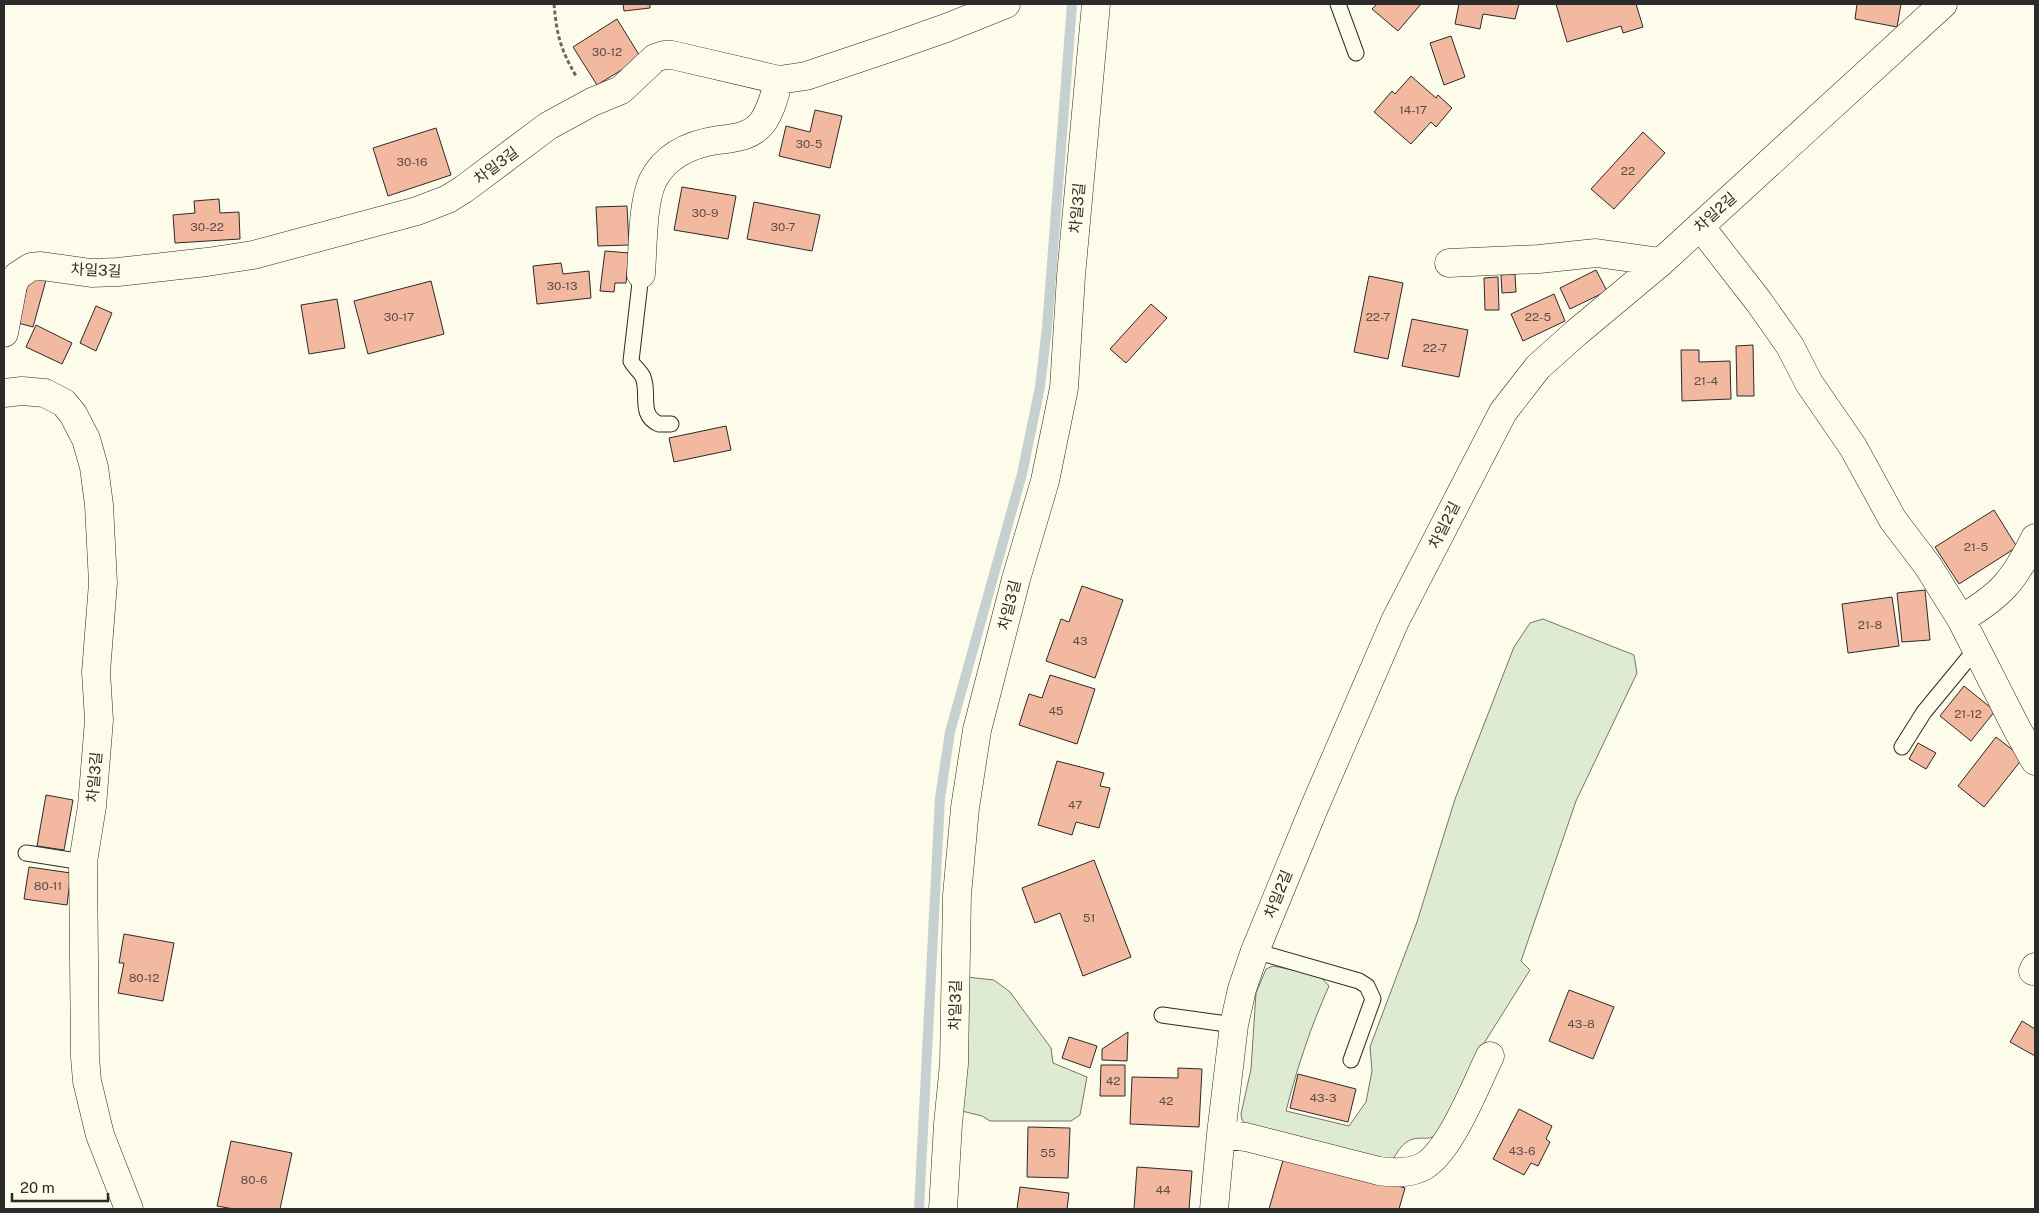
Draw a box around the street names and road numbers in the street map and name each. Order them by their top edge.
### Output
street label: 차일3길 [471,143,521,187]
street label: 차일3길 [1066,182,1088,234]
street label: 차일2길 [1691,189,1739,235]
street label: 차일3길 [70,261,122,279]
street label: 차일2길 [1425,499,1463,551]
street label: 차일3길 [995,578,1023,632]
street label: 차일3길 [83,751,105,803]
street label: 차일2길 [1261,867,1295,921]
street label: 차일3길 [946,979,964,1031]

